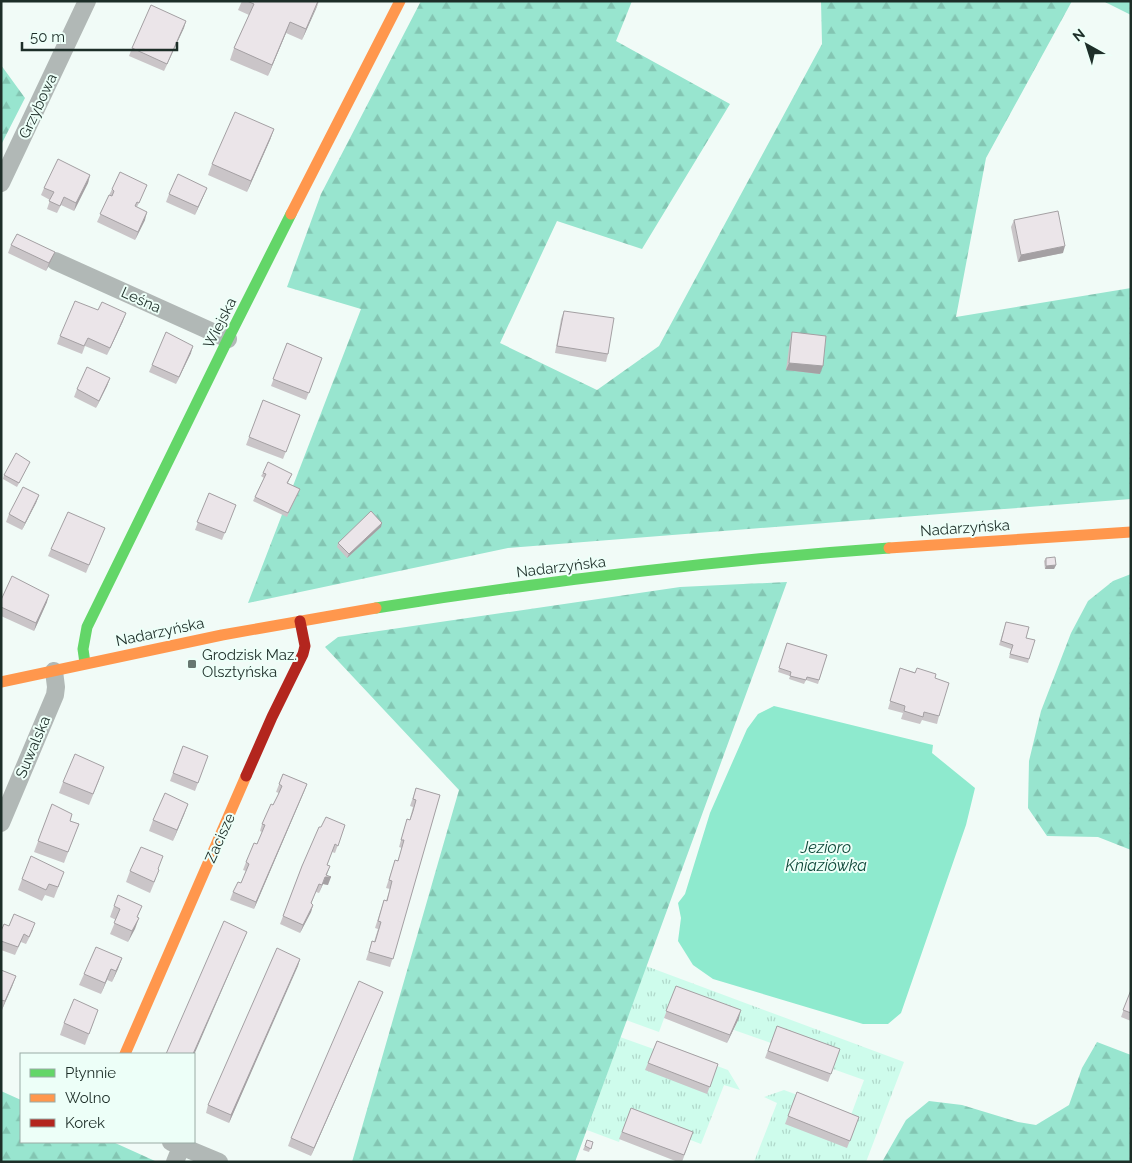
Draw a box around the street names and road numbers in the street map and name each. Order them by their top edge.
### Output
street label: Grzybowa [15,71,61,141]
street label: Leśna [118,283,164,317]
street label: Wiejska [200,295,240,351]
street label: Nadarzyńska [919,516,1011,540]
street label: Nadarzyńska [515,553,607,581]
street label: Nadarzyńska [114,614,206,650]
street label: Suwalska [12,713,54,781]
street label: Zacisze [201,810,239,866]

